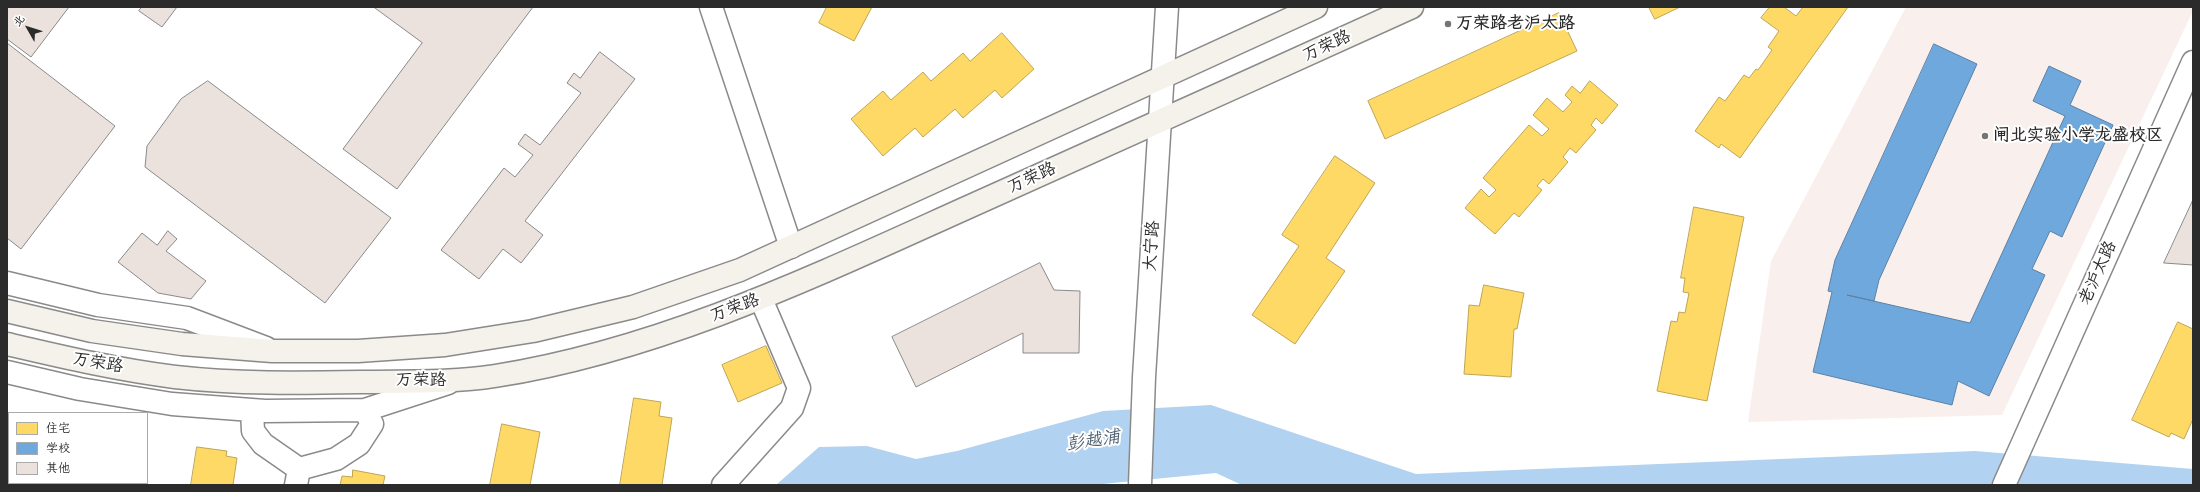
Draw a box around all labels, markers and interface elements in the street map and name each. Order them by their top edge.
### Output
north arrow [8,8,48,48]
text: 北 [10,12,28,29]
place label: 万荣路老沪太路 [1456,14,1575,34]
marker: 万荣路老沪太路 [1443,19,1453,29]
street label: 万荣路 [1300,26,1354,66]
place label: 闸北实验小学龙盛校区 [1993,126,2163,146]
marker: 闸北实验小学龙盛校区 [1980,131,1990,141]
street label: 万荣路 [1005,158,1059,198]
street label: 大宁路 [1140,220,1164,272]
street label: 老沪太路 [2075,238,2121,308]
street label: 万荣路 [708,290,762,326]
street label: 万荣路 [71,349,125,377]
street label: 万荣路 [396,371,446,391]
legend [8,412,148,484]
text: 住宅 [46,420,70,436]
water label: 彭越浦 [1065,426,1121,456]
text: 学校 [46,440,70,456]
text: 其他 [46,460,70,476]

